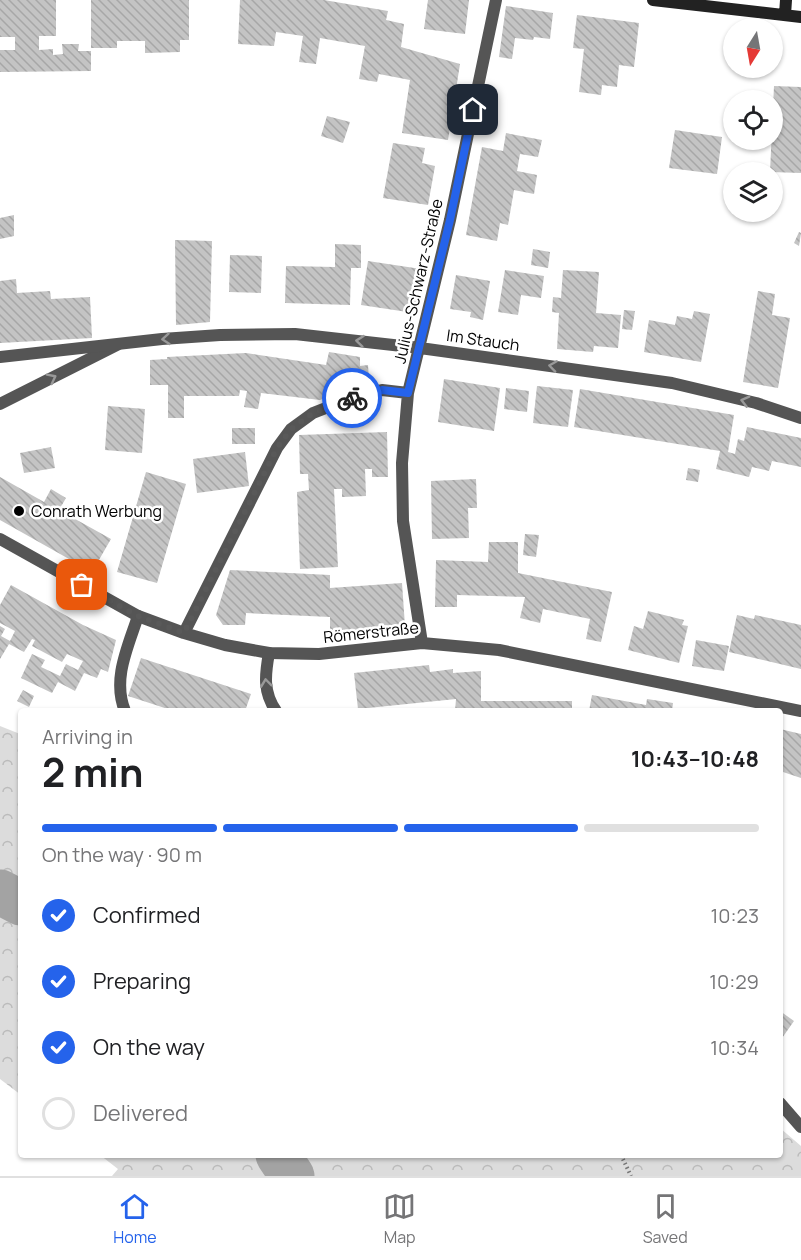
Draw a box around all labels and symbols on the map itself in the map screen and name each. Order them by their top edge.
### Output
north arrow [723,18,783,78]
pin [447,84,498,135]
street label: Julius-Schwarz-Straße [388,196,448,366]
street label: Im Stauch [445,324,521,356]
one-way arrow [161,332,170,345]
one-way arrow [356,335,365,348]
one-way arrow [549,360,558,372]
courier [322,368,382,428]
one-way arrow [46,374,57,385]
one-way arrow [740,395,750,408]
place label: Conrath Werbung [31,500,162,522]
marker: Conrath Werbung [12,504,26,518]
pin [56,559,107,610]
street label: Römerstraße [322,616,420,648]
one-way arrow [261,678,273,688]

